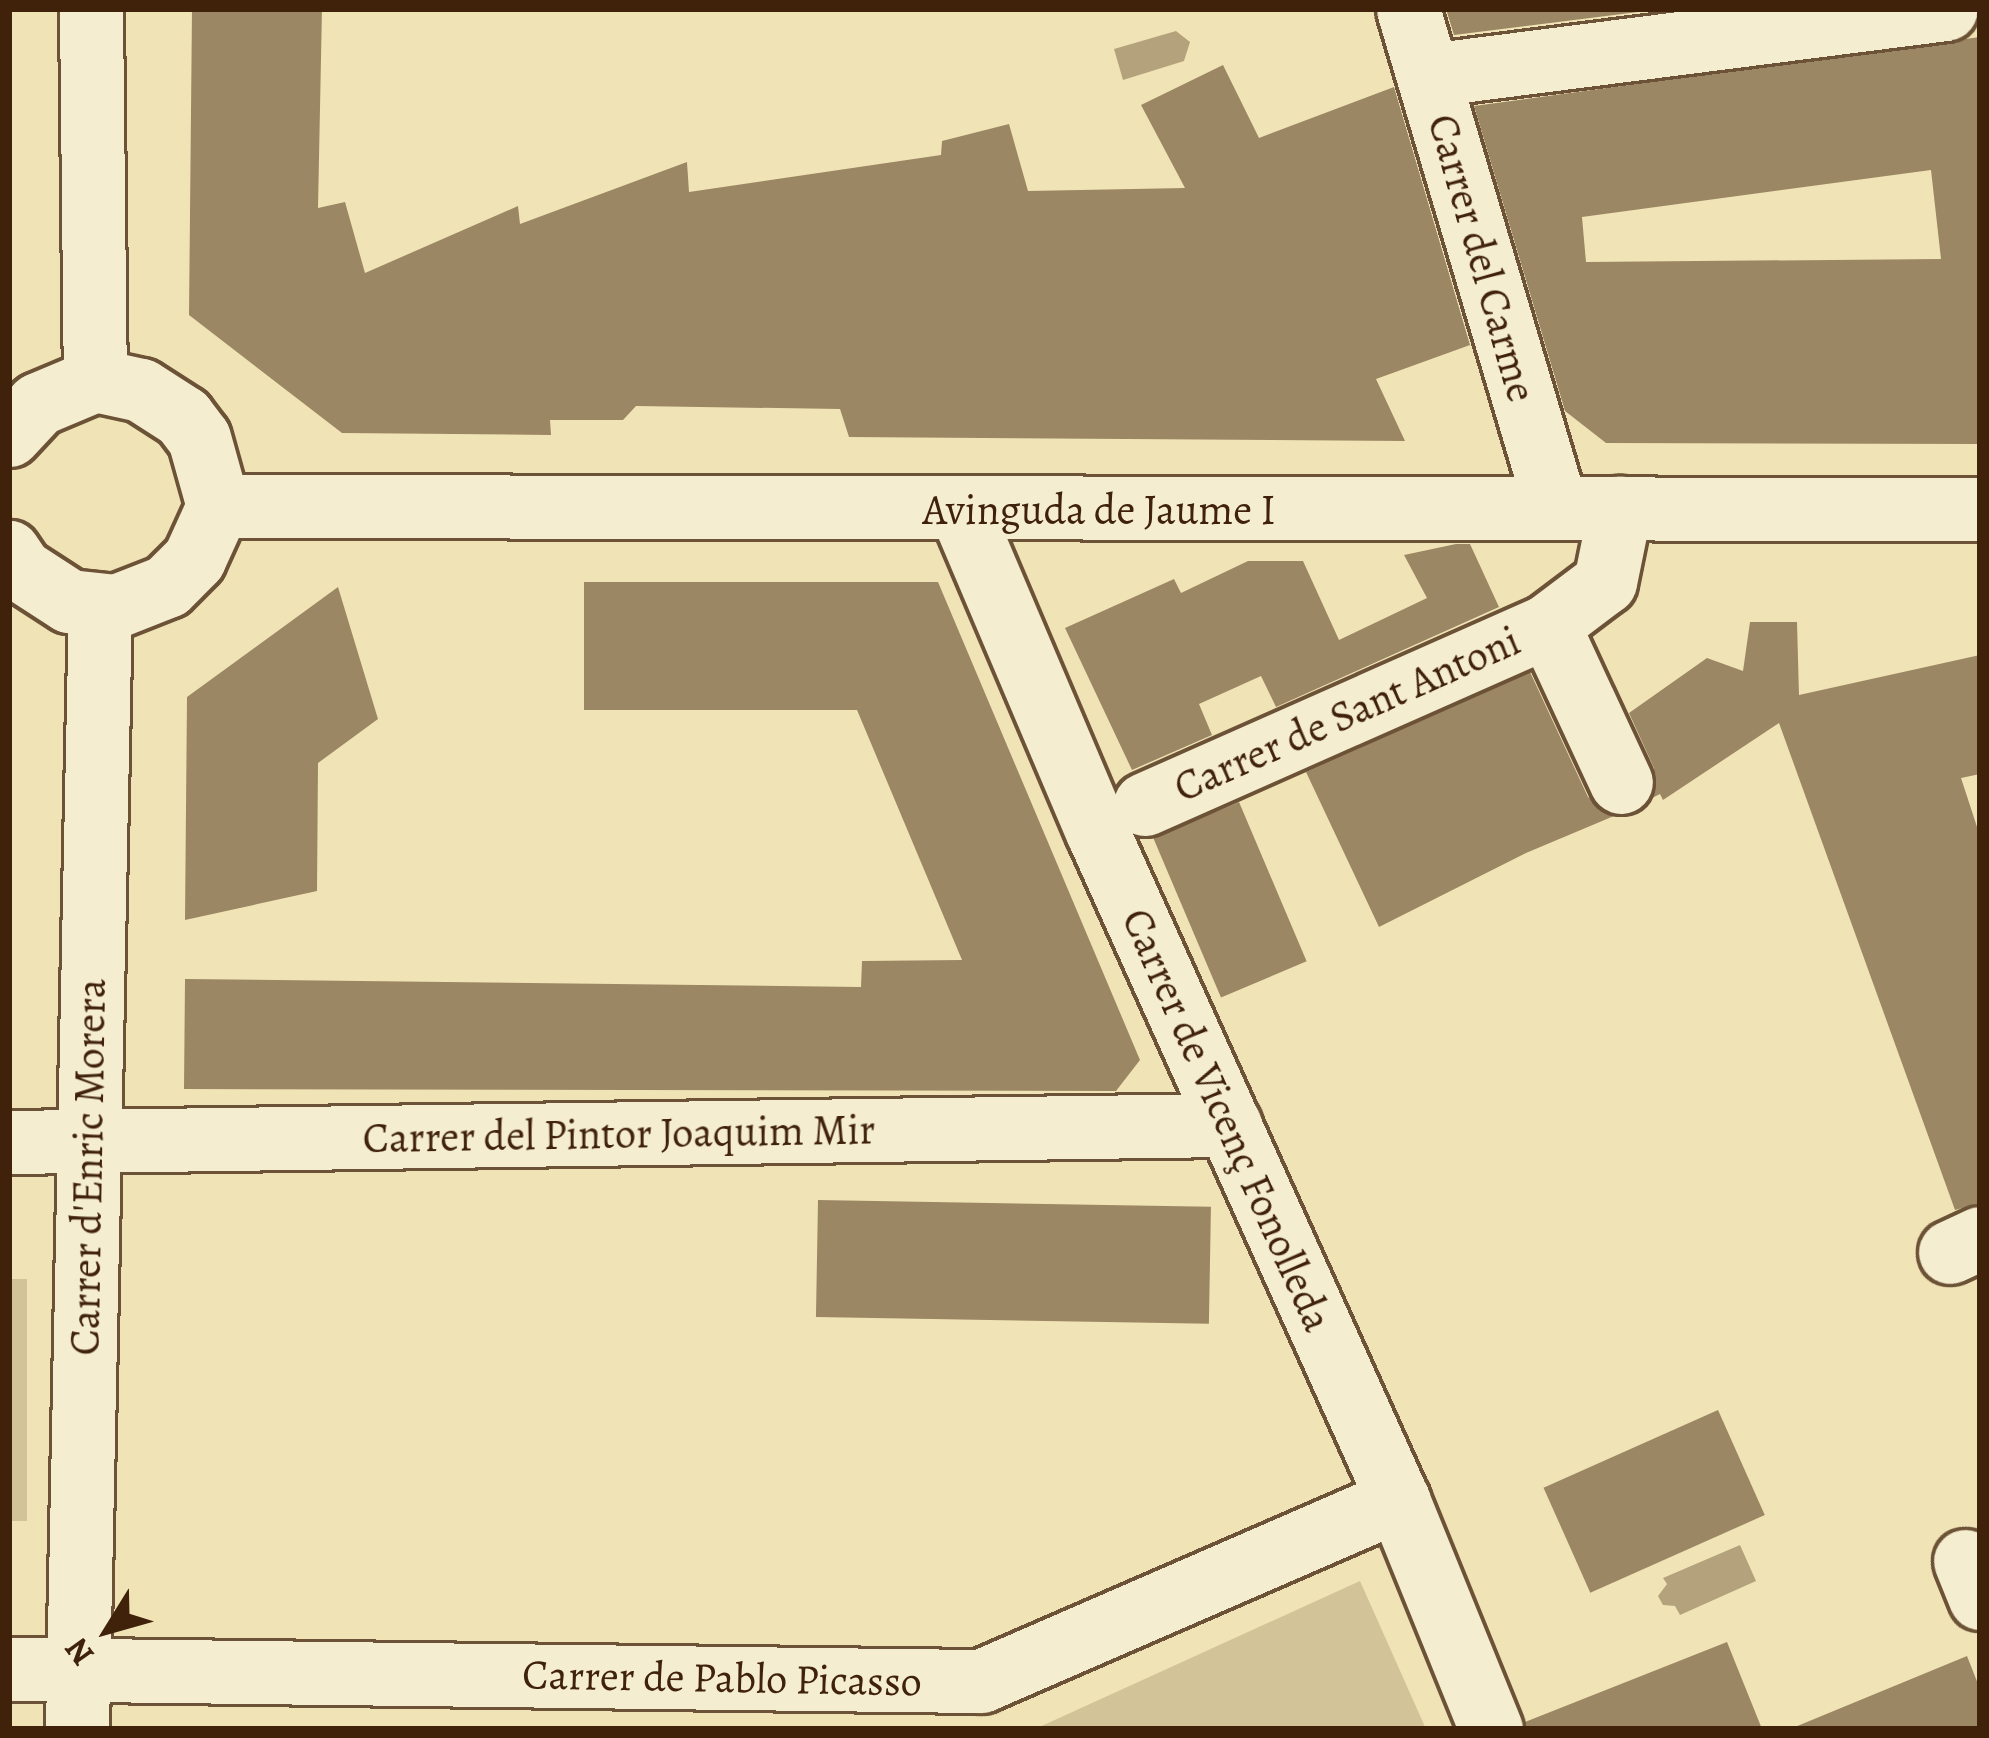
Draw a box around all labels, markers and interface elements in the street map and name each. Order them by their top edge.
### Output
street label: Carrer del Carme [1417,109,1547,407]
street label: Avinguda de Jaume I [922,485,1276,535]
street label: Carrer de Sant Antoni [1166,615,1528,813]
street label: Carrer de Vicenç Fonolleda [1111,901,1343,1339]
street label: Carrer d'Enric Morera [60,978,116,1356]
street label: Carrer del Pintor Joaquim Mir [362,1104,876,1164]
north arrow [48,1570,168,1690]
text: N [54,1629,104,1675]
street label: Carrer de Pablo Picasso [522,1649,922,1707]

